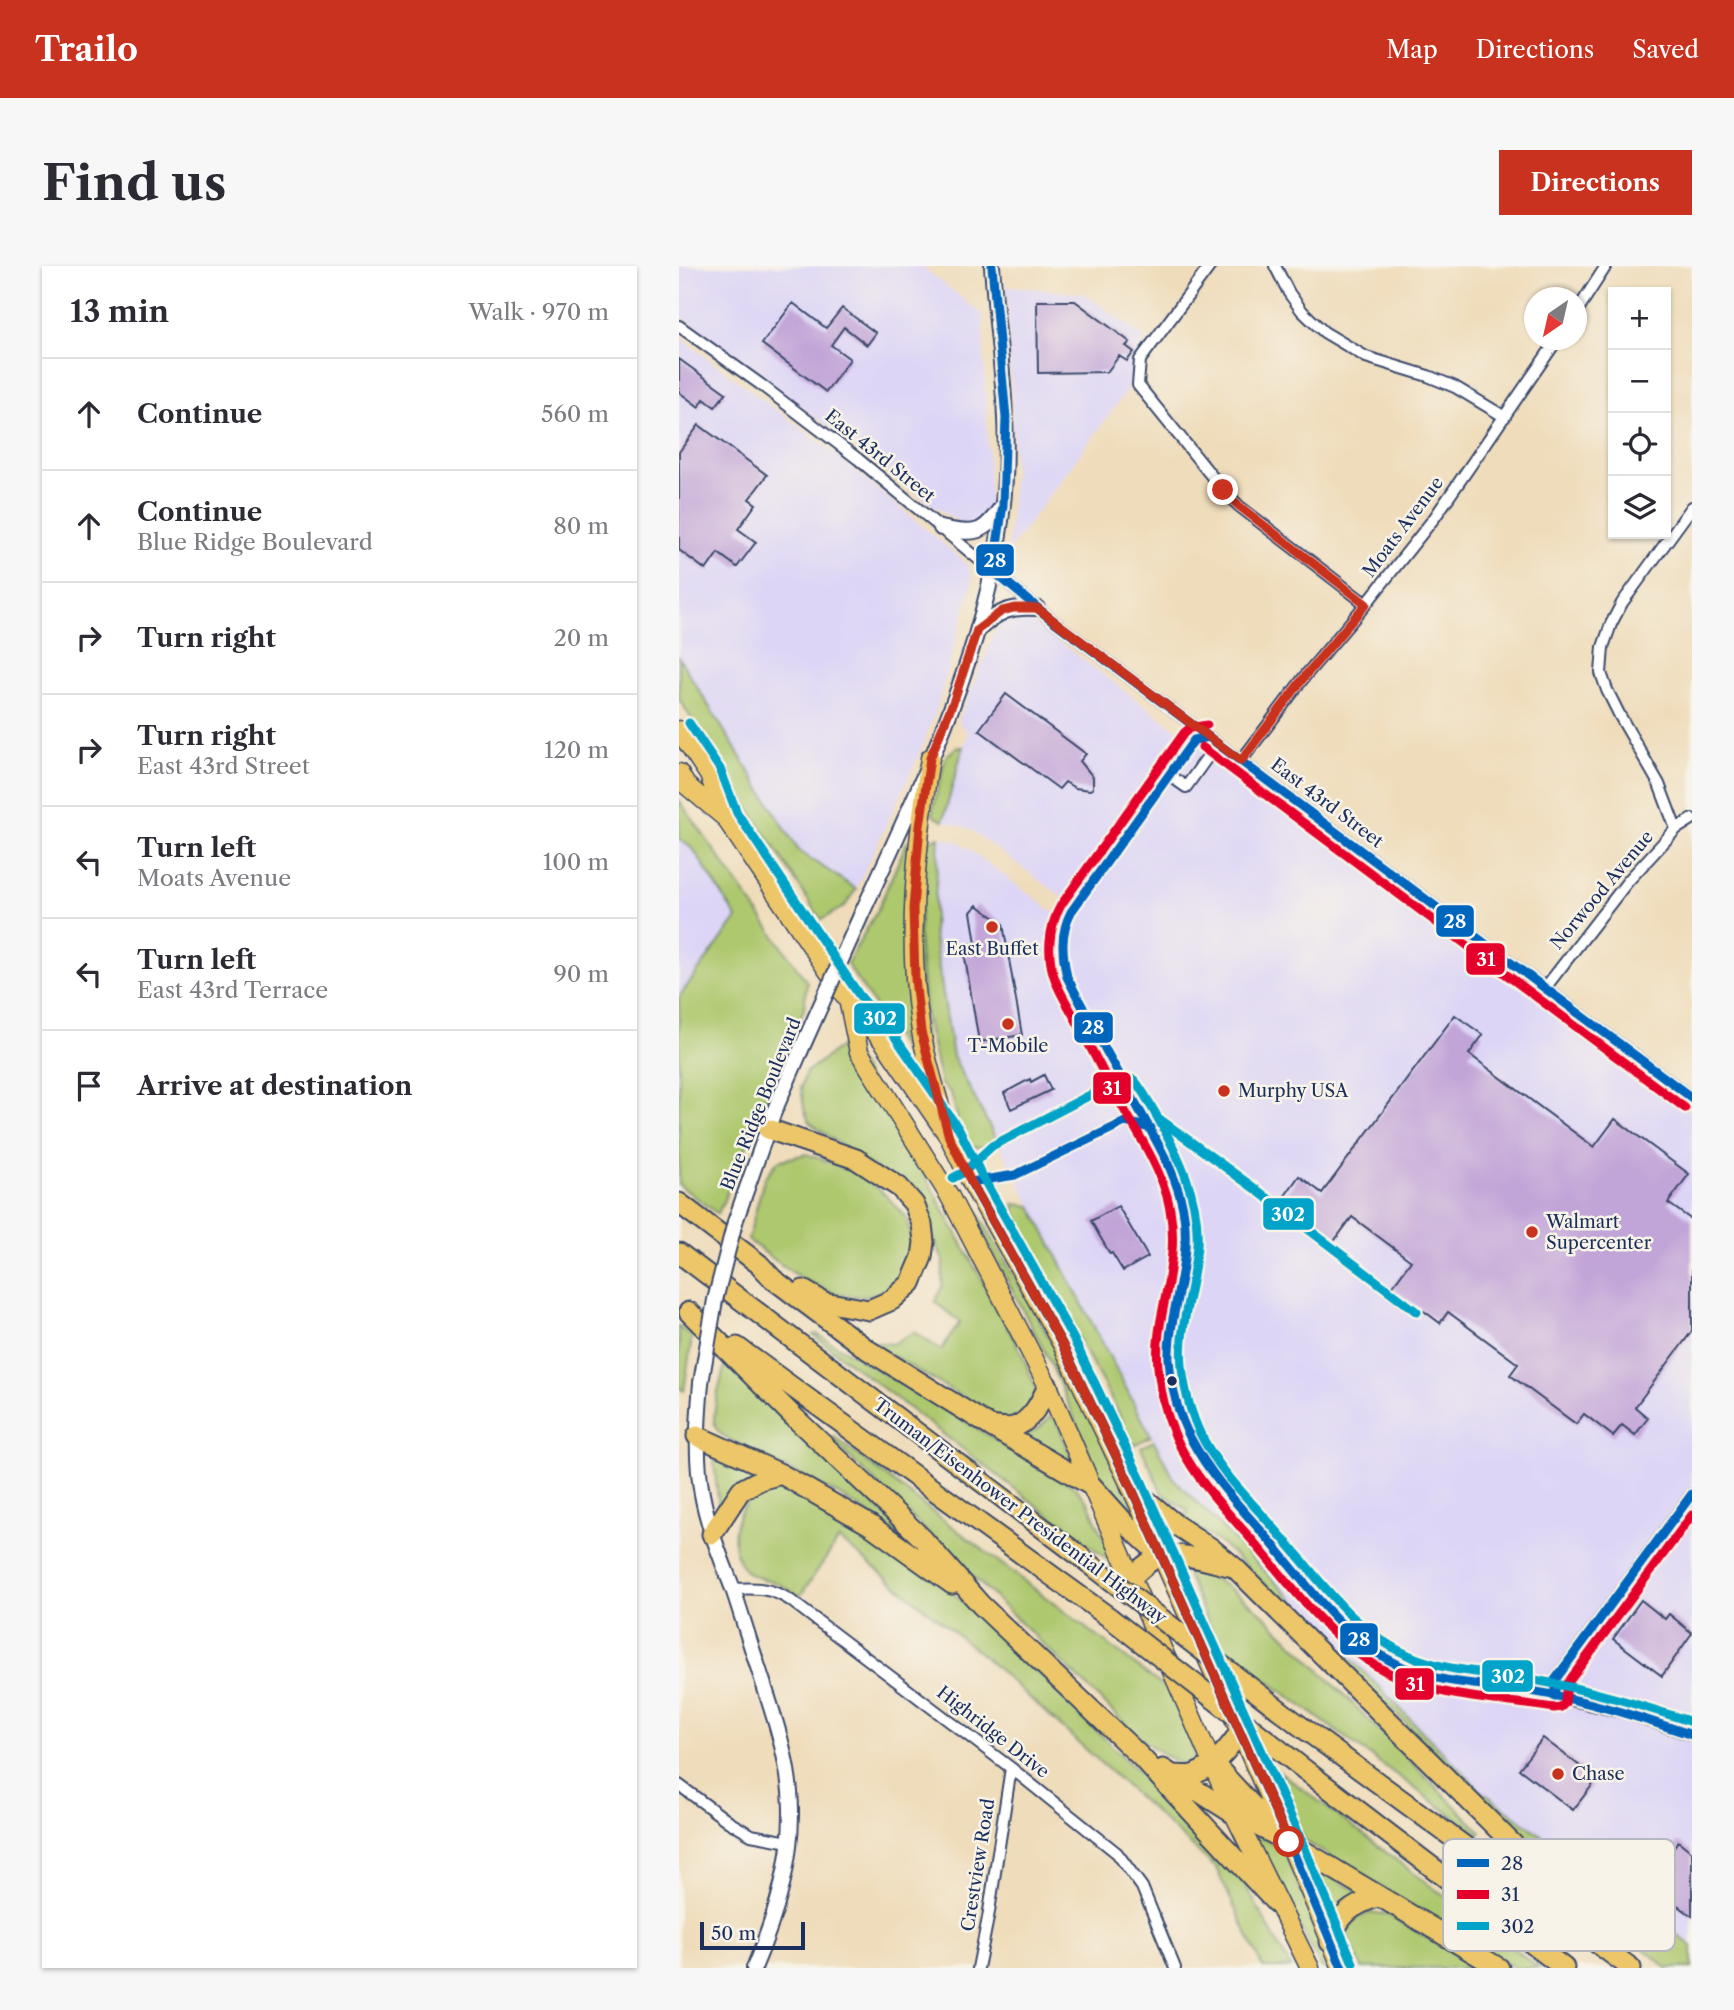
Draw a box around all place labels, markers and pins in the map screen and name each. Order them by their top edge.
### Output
marker: East Buffet [984,919,1000,935]
place label: East Buffet [945,938,1039,960]
marker: T-Mobile [1000,1016,1016,1032]
place label: T-Mobile [968,1035,1048,1057]
place label: Murphy USA [1238,1080,1349,1102]
marker: Murphy USA [1216,1083,1232,1099]
place label: Walmart Supercenter [1545,1211,1652,1254]
marker: Walmart Supercenter [1524,1224,1540,1240]
unlabelled marker [1165,1374,1179,1388]
place label: Chase [1572,1763,1625,1785]
marker: Chase [1550,1766,1566,1782]

